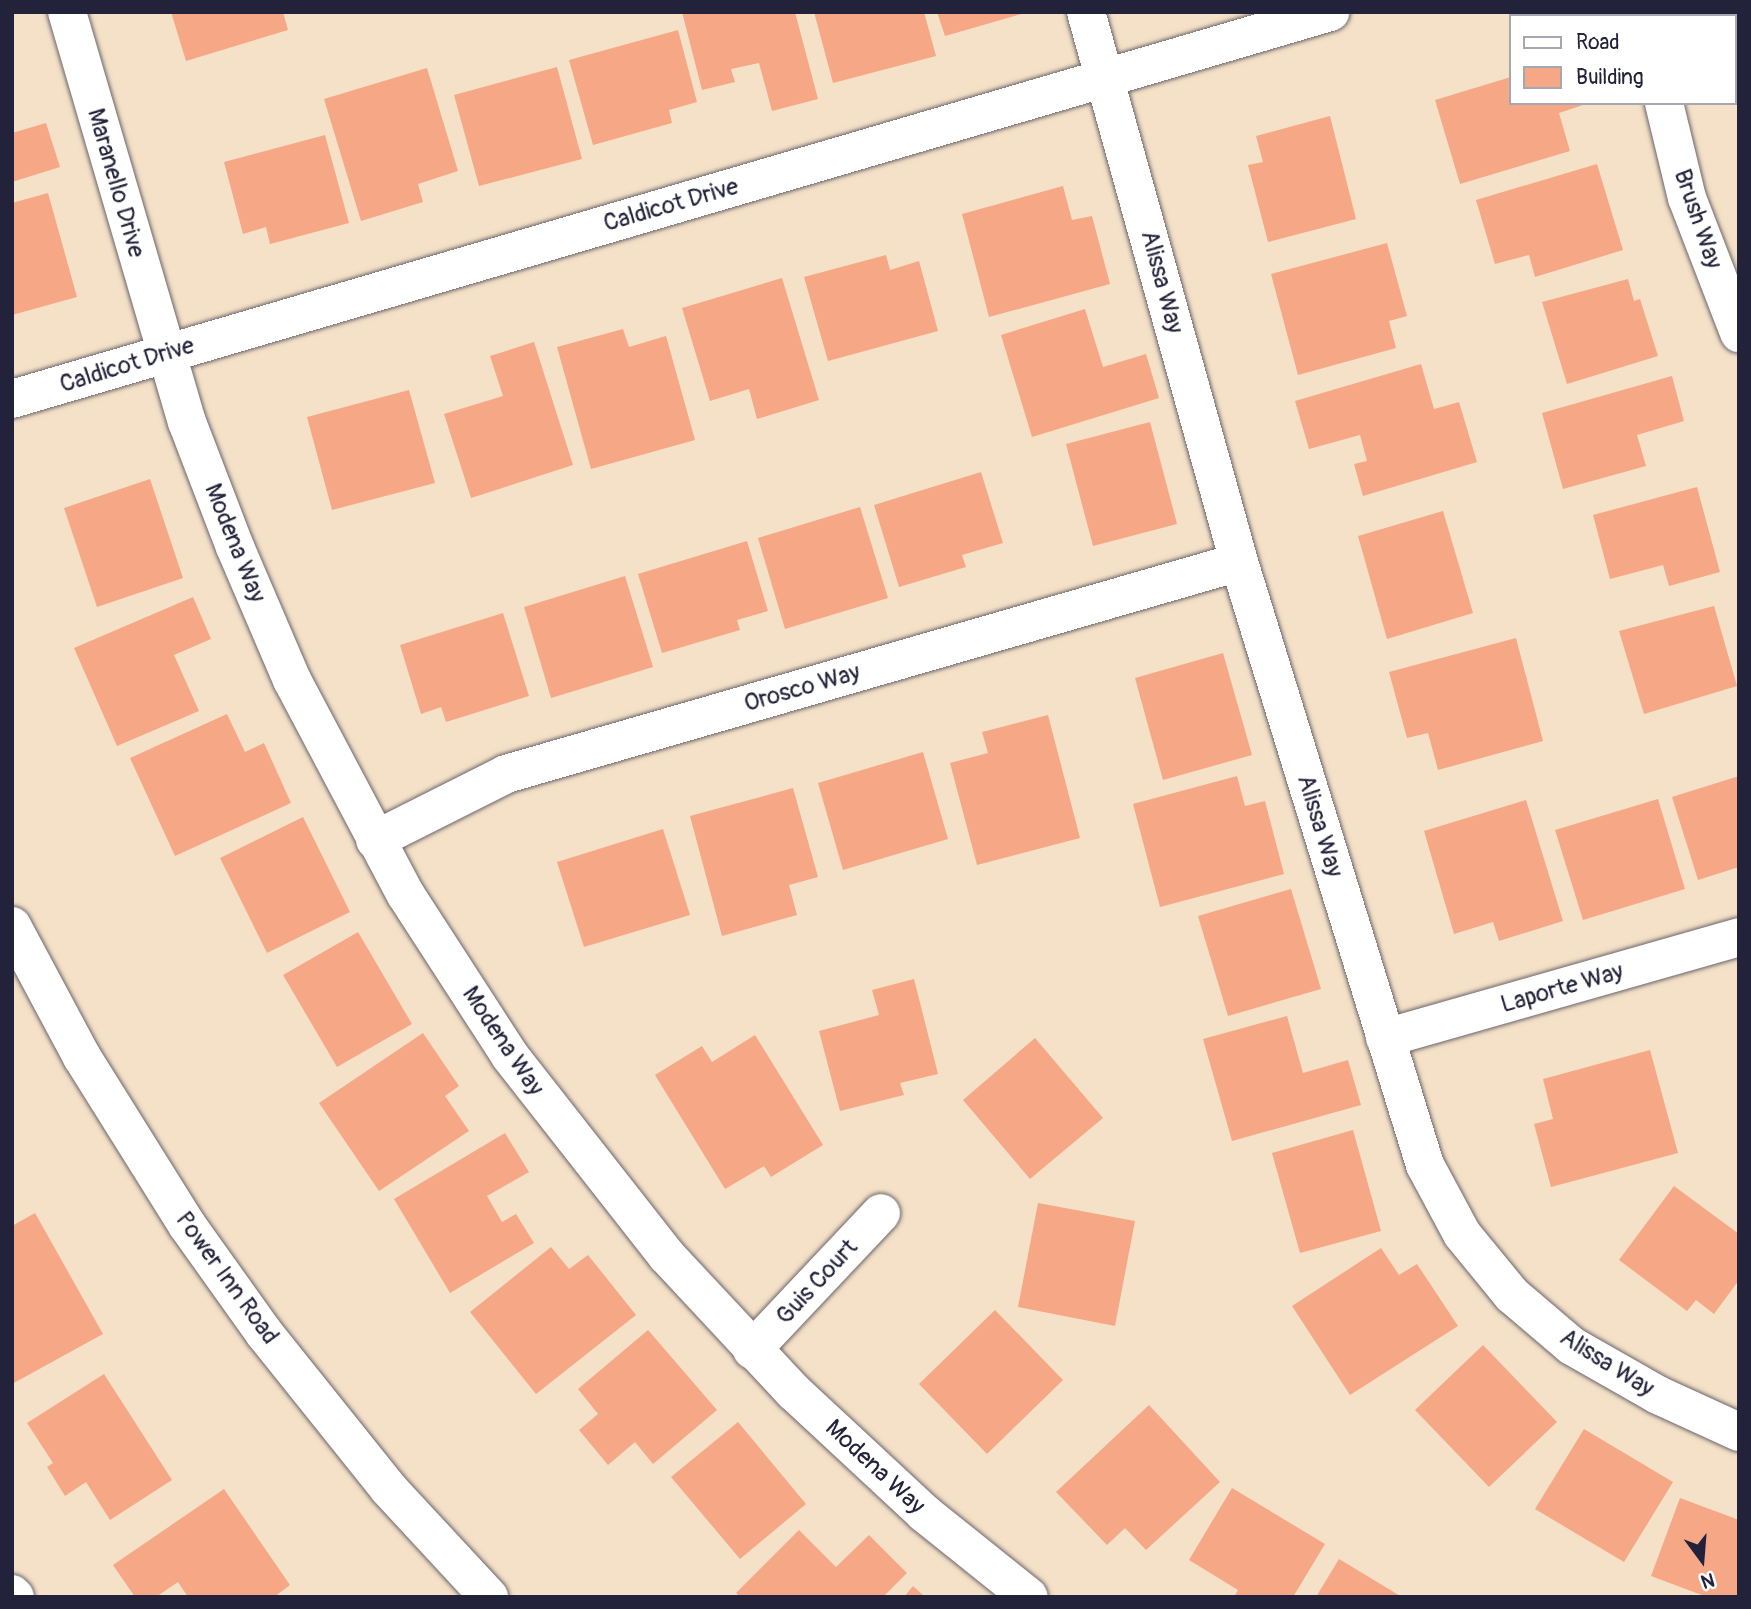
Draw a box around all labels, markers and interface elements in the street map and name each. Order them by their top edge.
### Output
legend [1510,14,1737,105]
text: Road [1576,29,1620,56]
text: Building [1576,64,1643,91]
street label: Maranello Drive [81,105,151,261]
street label: Brush Way [1668,165,1728,273]
street label: Caldicot Drive [600,172,742,238]
street label: Alissa Way [1134,227,1190,337]
street label: Caldicot Drive [56,331,198,399]
street label: Modena Way [198,479,272,607]
street label: Orosco Way [741,658,863,718]
street label: Alissa Way [1291,771,1349,881]
street label: Laporte Way [1497,957,1627,1019]
street label: Modena Way [456,981,550,1101]
street label: Power Inn Road [169,1206,285,1350]
street label: Guis Court [770,1233,864,1331]
street label: Alissa Way [1555,1323,1659,1403]
street label: Modena Way [819,1414,931,1520]
north arrow [1667,1525,1737,1595]
text: N [1698,1567,1717,1593]

